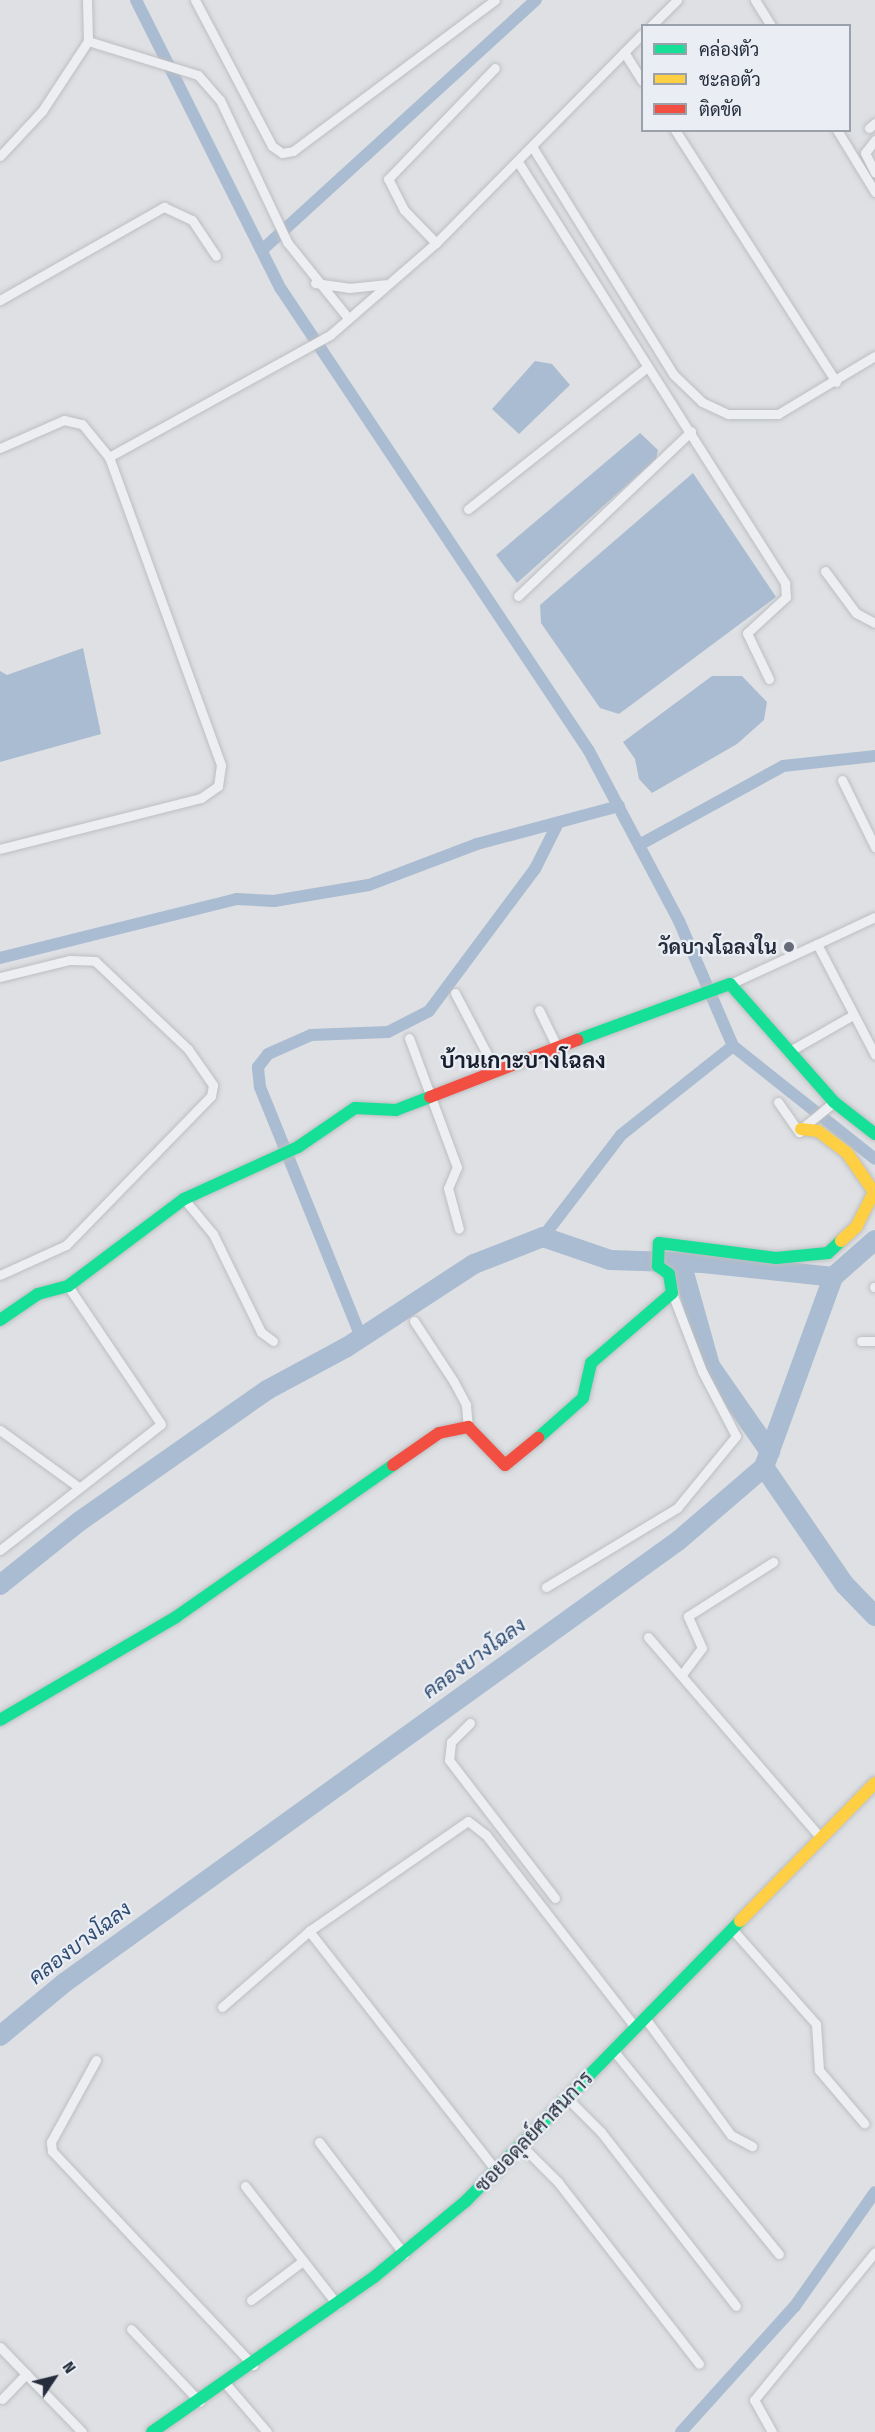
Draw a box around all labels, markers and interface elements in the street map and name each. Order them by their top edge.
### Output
legend [641,24,851,132]
text: คล่องตัว [699,39,759,61]
text: ชะลอตัว [699,69,761,91]
text: ติดขัด [699,99,742,121]
place label: วัดบางโฉลงใน [658,935,777,959]
marker: วัดบางโฉลงใน [782,940,796,954]
district label: บ้านเกาะบางโฉลง [440,1048,606,1074]
water label: คลองบางโฉลง [417,1612,531,1704]
water label: คลองบางโฉลง [24,1896,136,1990]
street label: ซอยอดุลย์ศาสนการ [470,2066,598,2198]
north arrow [24,2348,84,2408]
text: N [59,2358,80,2377]

